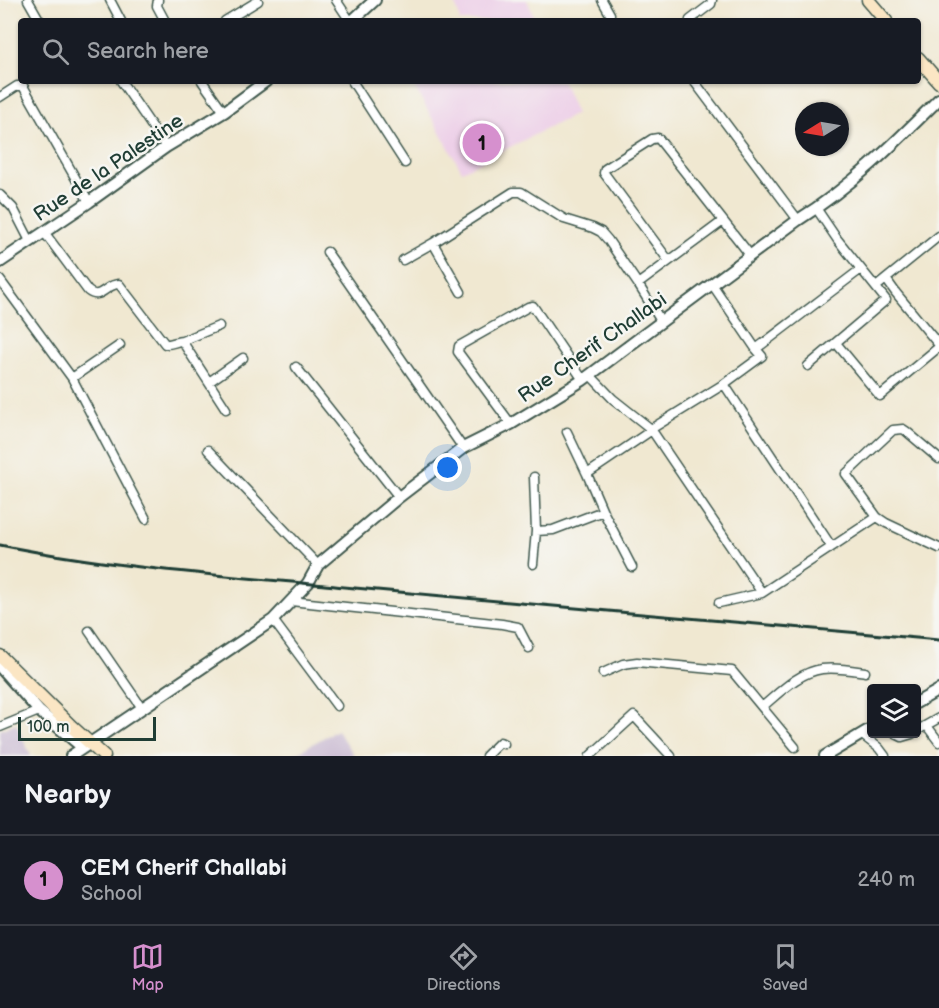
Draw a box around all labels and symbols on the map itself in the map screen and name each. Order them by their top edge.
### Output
north arrow [795,102,849,156]
street label: Rue de la Palestine [29,109,188,227]
pin: 1 [462,120,502,166]
street label: Rue Cherif Challabi [514,288,671,408]
your location [433,453,462,482]
scale bar [18,714,156,742]

